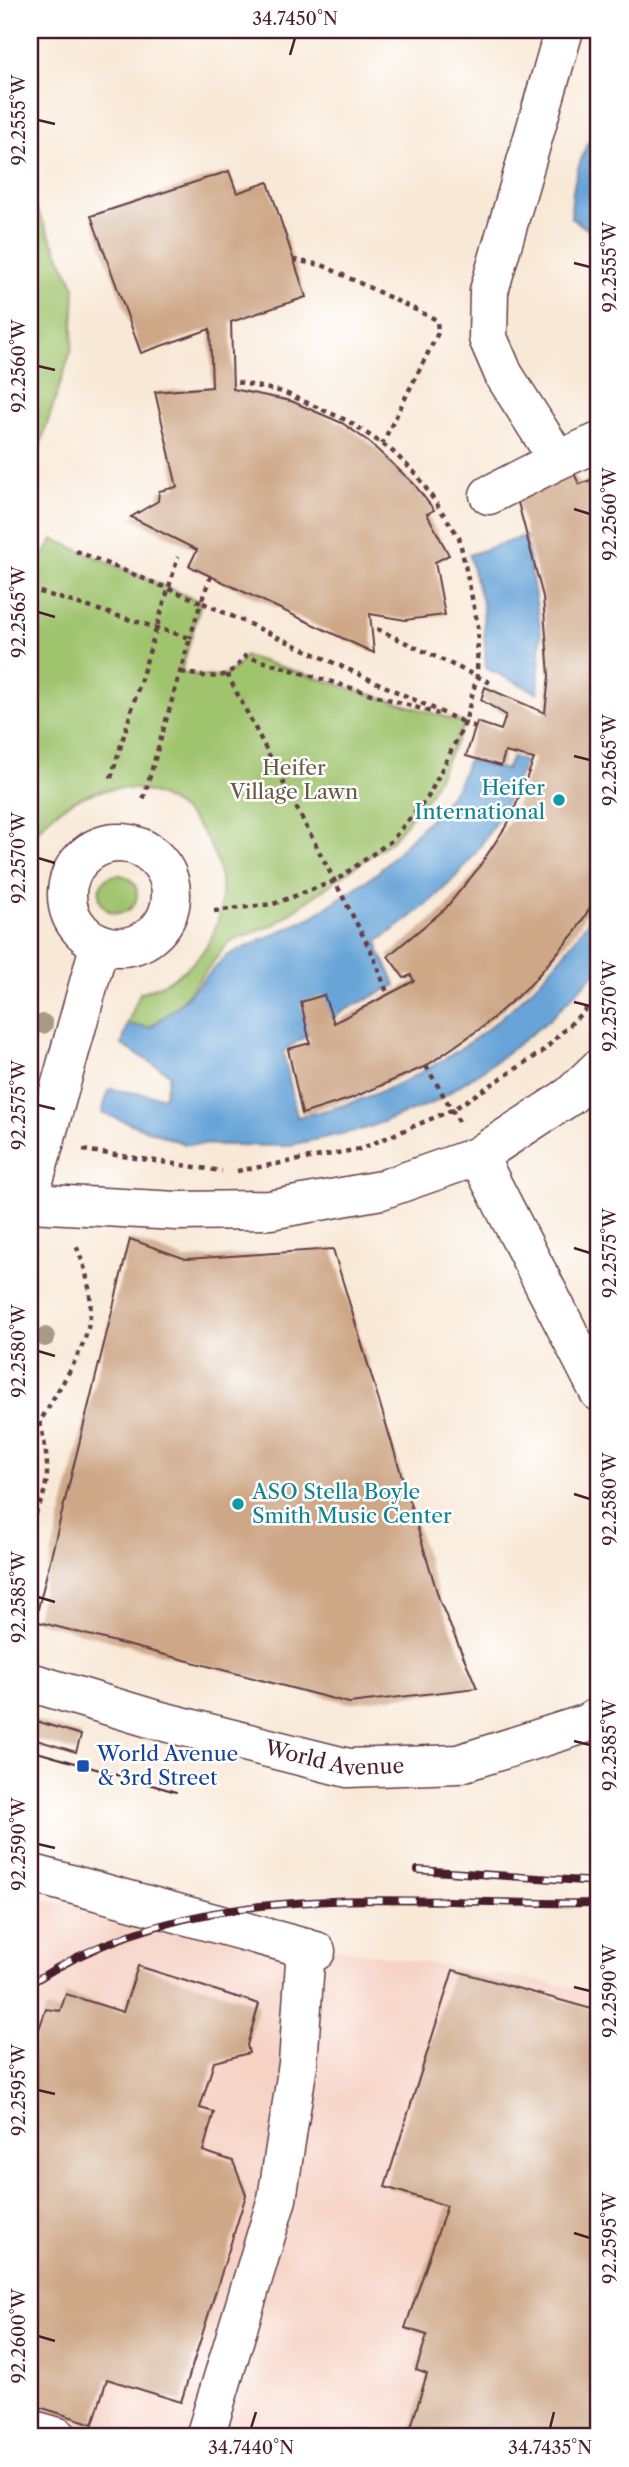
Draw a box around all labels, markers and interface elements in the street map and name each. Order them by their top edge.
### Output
text: 34.7450°N [252,8,338,30]
text: 92.2555°W [8,73,30,166]
text: 92.2555°W [599,220,621,313]
text: 92.2560°W [8,318,30,413]
text: 92.2560°W [599,466,621,561]
text: 92.2565°W [8,565,30,658]
text: 92.2565°W [599,713,621,806]
park label: Heifer Village Lawn [229,755,358,804]
place label: Heifer International [415,775,545,824]
marker: Heifer International [551,792,567,808]
text: 92.2570°W [8,811,30,904]
text: 92.2570°W [599,959,621,1052]
text: 92.2575°W [8,1059,30,1150]
text: 92.2575°W [599,1207,621,1298]
text: 92.2580°W [8,1303,30,1398]
text: 92.2580°W [599,1451,621,1546]
place label: ASO Stella Boyle Smith Music Center [251,1479,452,1528]
marker: ASO Stella Boyle Smith Music Center [230,1496,246,1512]
text: 92.2585°W [8,1550,30,1643]
text: 92.2585°W [599,1698,621,1791]
street label: World Avenue [261,1734,405,1780]
place label: World Avenue & 3rd Street [96,1741,238,1790]
marker: World Avenue & 3rd Street [75,1758,91,1774]
text: 92.2590°W [8,1796,30,1891]
text: 92.2590°W [599,1943,621,2038]
text: 92.2595°W [8,2043,30,2136]
text: 92.2595°W [599,2191,621,2284]
text: 92.2600°W [8,2287,30,2384]
text: 34.7440°N [208,2437,294,2459]
text: 34.7435°N [508,2437,592,2459]

